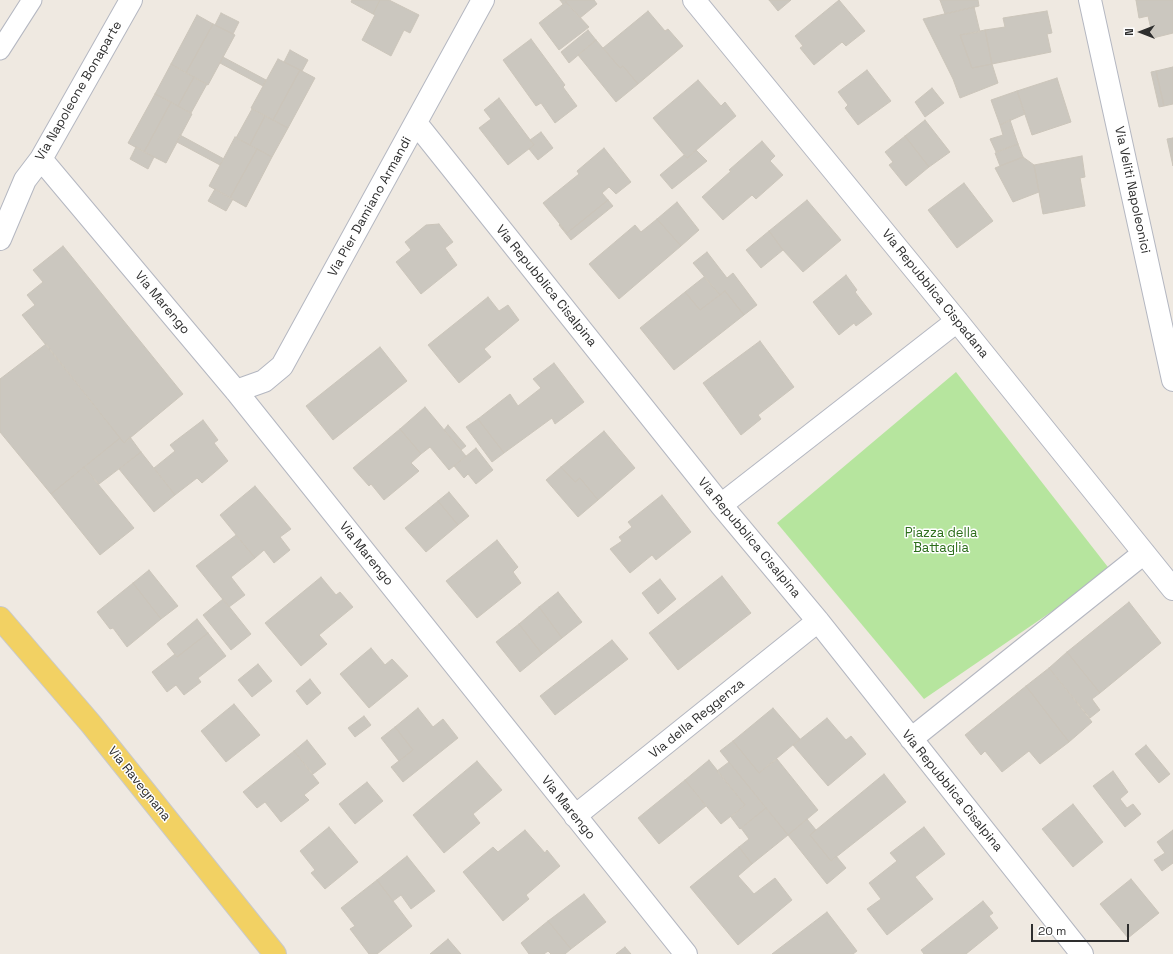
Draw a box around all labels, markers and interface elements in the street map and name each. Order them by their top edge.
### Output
north arrow [1121,12,1161,52]
street label: Via Napoleone Bonaparte [33,18,125,164]
text: N [1122,28,1136,36]
street label: Via Veliti Napoleonici [1111,125,1153,255]
street label: Via Pier Damiano Armandi [325,134,415,280]
street label: Via Repubblica Cisalpina [492,222,600,350]
street label: Via Repubblica Cispadana [878,226,992,362]
street label: Via Marengo [131,268,193,338]
street label: Via Repubblica Cisalpina [694,475,804,601]
street label: Via Marengo [336,519,396,589]
park label: Piazza della Battaglia [905,525,977,556]
street label: Via della Reggenza [646,676,748,762]
street label: Via Repubblica Cisalpina [898,727,1006,855]
street label: Via Ravegnana [104,744,174,824]
street label: Via Marengo [538,773,598,843]
scale bar [1033,916,1131,942]
text: 20 m [1038,923,1066,939]

